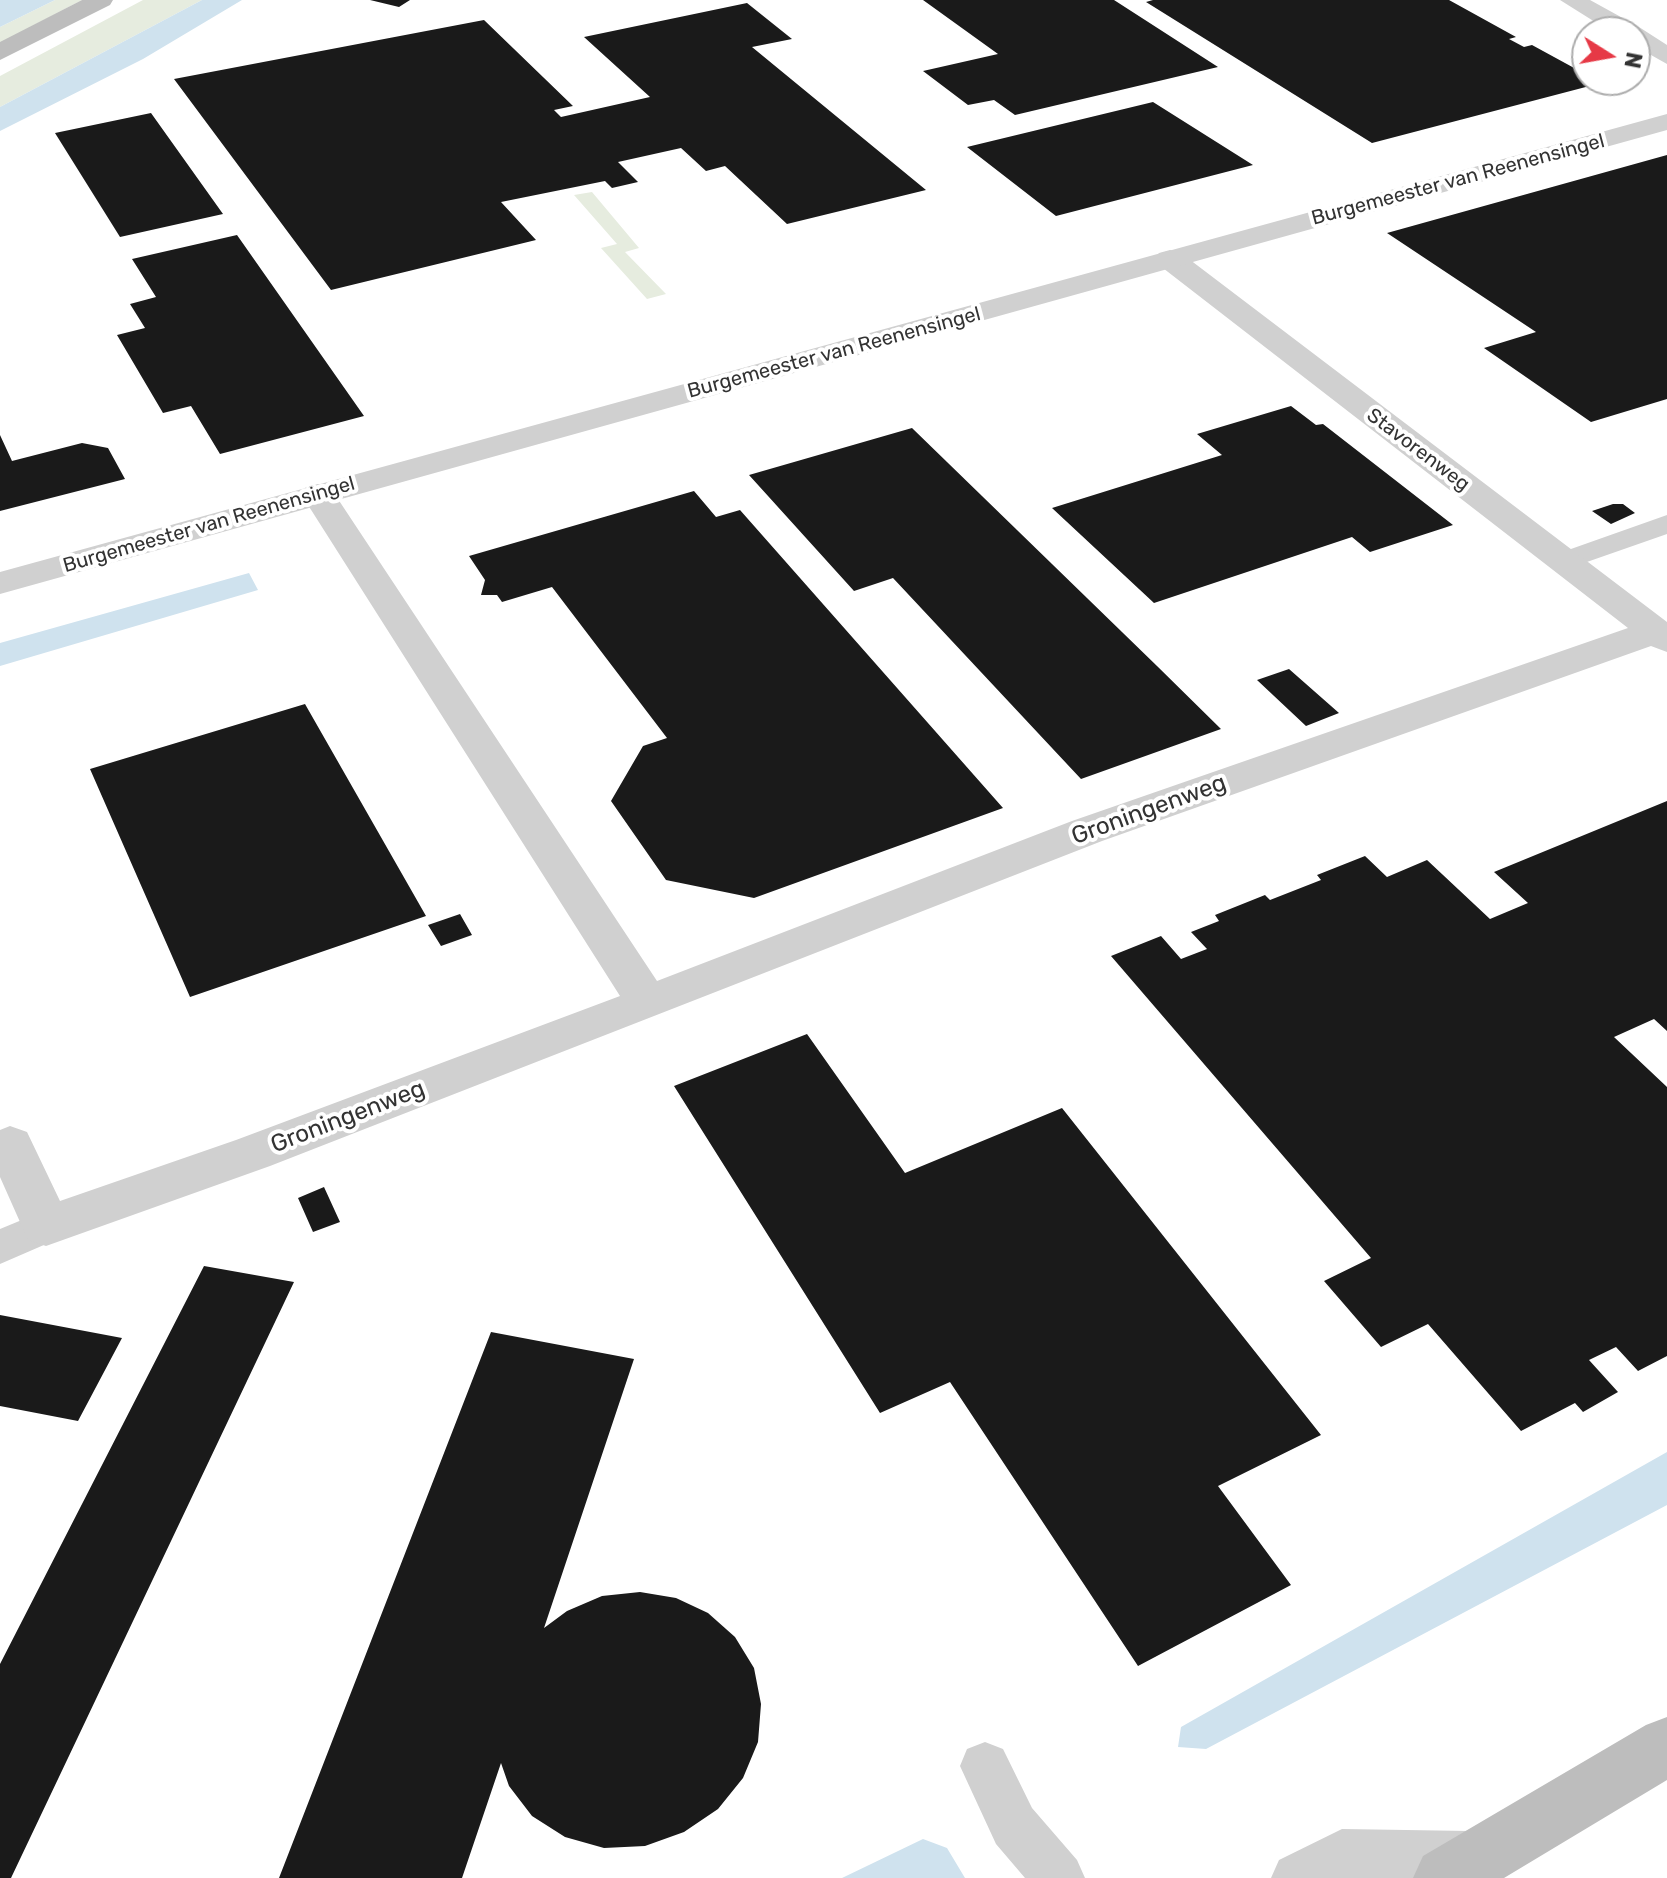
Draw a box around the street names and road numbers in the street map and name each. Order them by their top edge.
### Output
street label: Burgemeester van Reenensingel [1309,129,1607,231]
street label: Burgemeester van Reenensingel [685,302,983,404]
street label: Stavorenweg [1362,403,1474,497]
street label: Burgemeester van Reenensingel [60,472,358,578]
street label: Groningenweg [1068,769,1230,851]
street label: Groningenweg [267,1074,429,1160]

